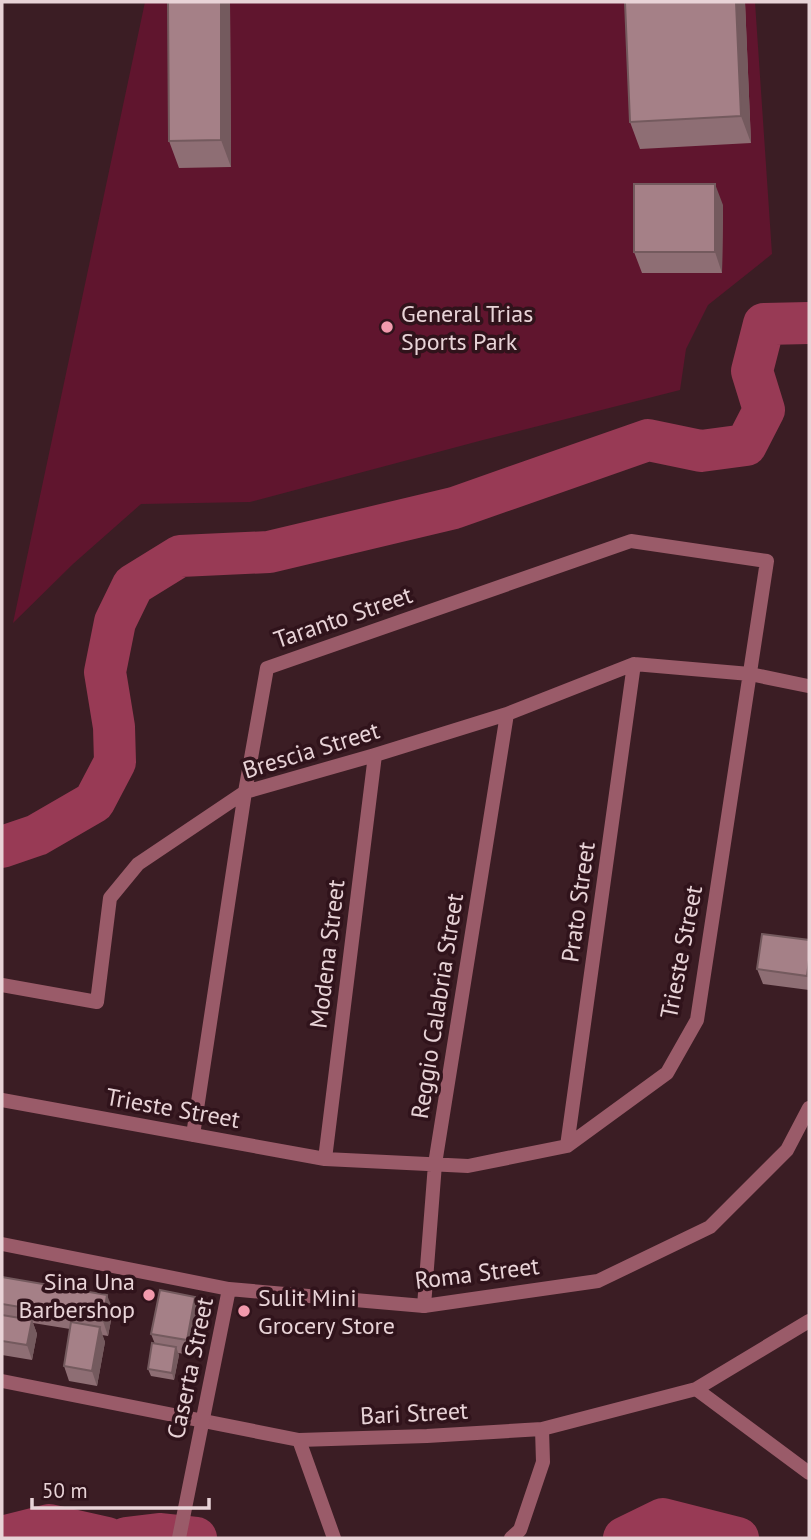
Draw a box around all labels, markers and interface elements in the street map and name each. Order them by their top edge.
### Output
place label: General Trias Sports Park [401,298,533,357]
marker: General Trias Sports Park [379,319,395,335]
street label: Taranto Street [270,579,416,655]
street label: Brescia Street [239,715,383,785]
street label: Prato Street [554,840,602,964]
street label: Modena Street [302,878,352,1030]
street label: Trieste Street [653,883,709,1021]
street label: Reggio Calabria Street [404,891,470,1121]
street label: Trieste Street [104,1081,242,1135]
street label: Roma Street [413,1250,541,1296]
place label: Sina Una Barbershop [19,1266,135,1325]
place label: Sulit Mini Grocery Store [258,1282,395,1341]
marker: Sina Una Barbershop [141,1287,157,1303]
street label: Caserta Street [160,1294,220,1442]
marker: Sulit Mini Grocery Store [236,1303,252,1319]
street label: Bari Street [359,1395,469,1431]
scale bar [32,1466,208,1510]
text: 50 m [42,1477,88,1504]

